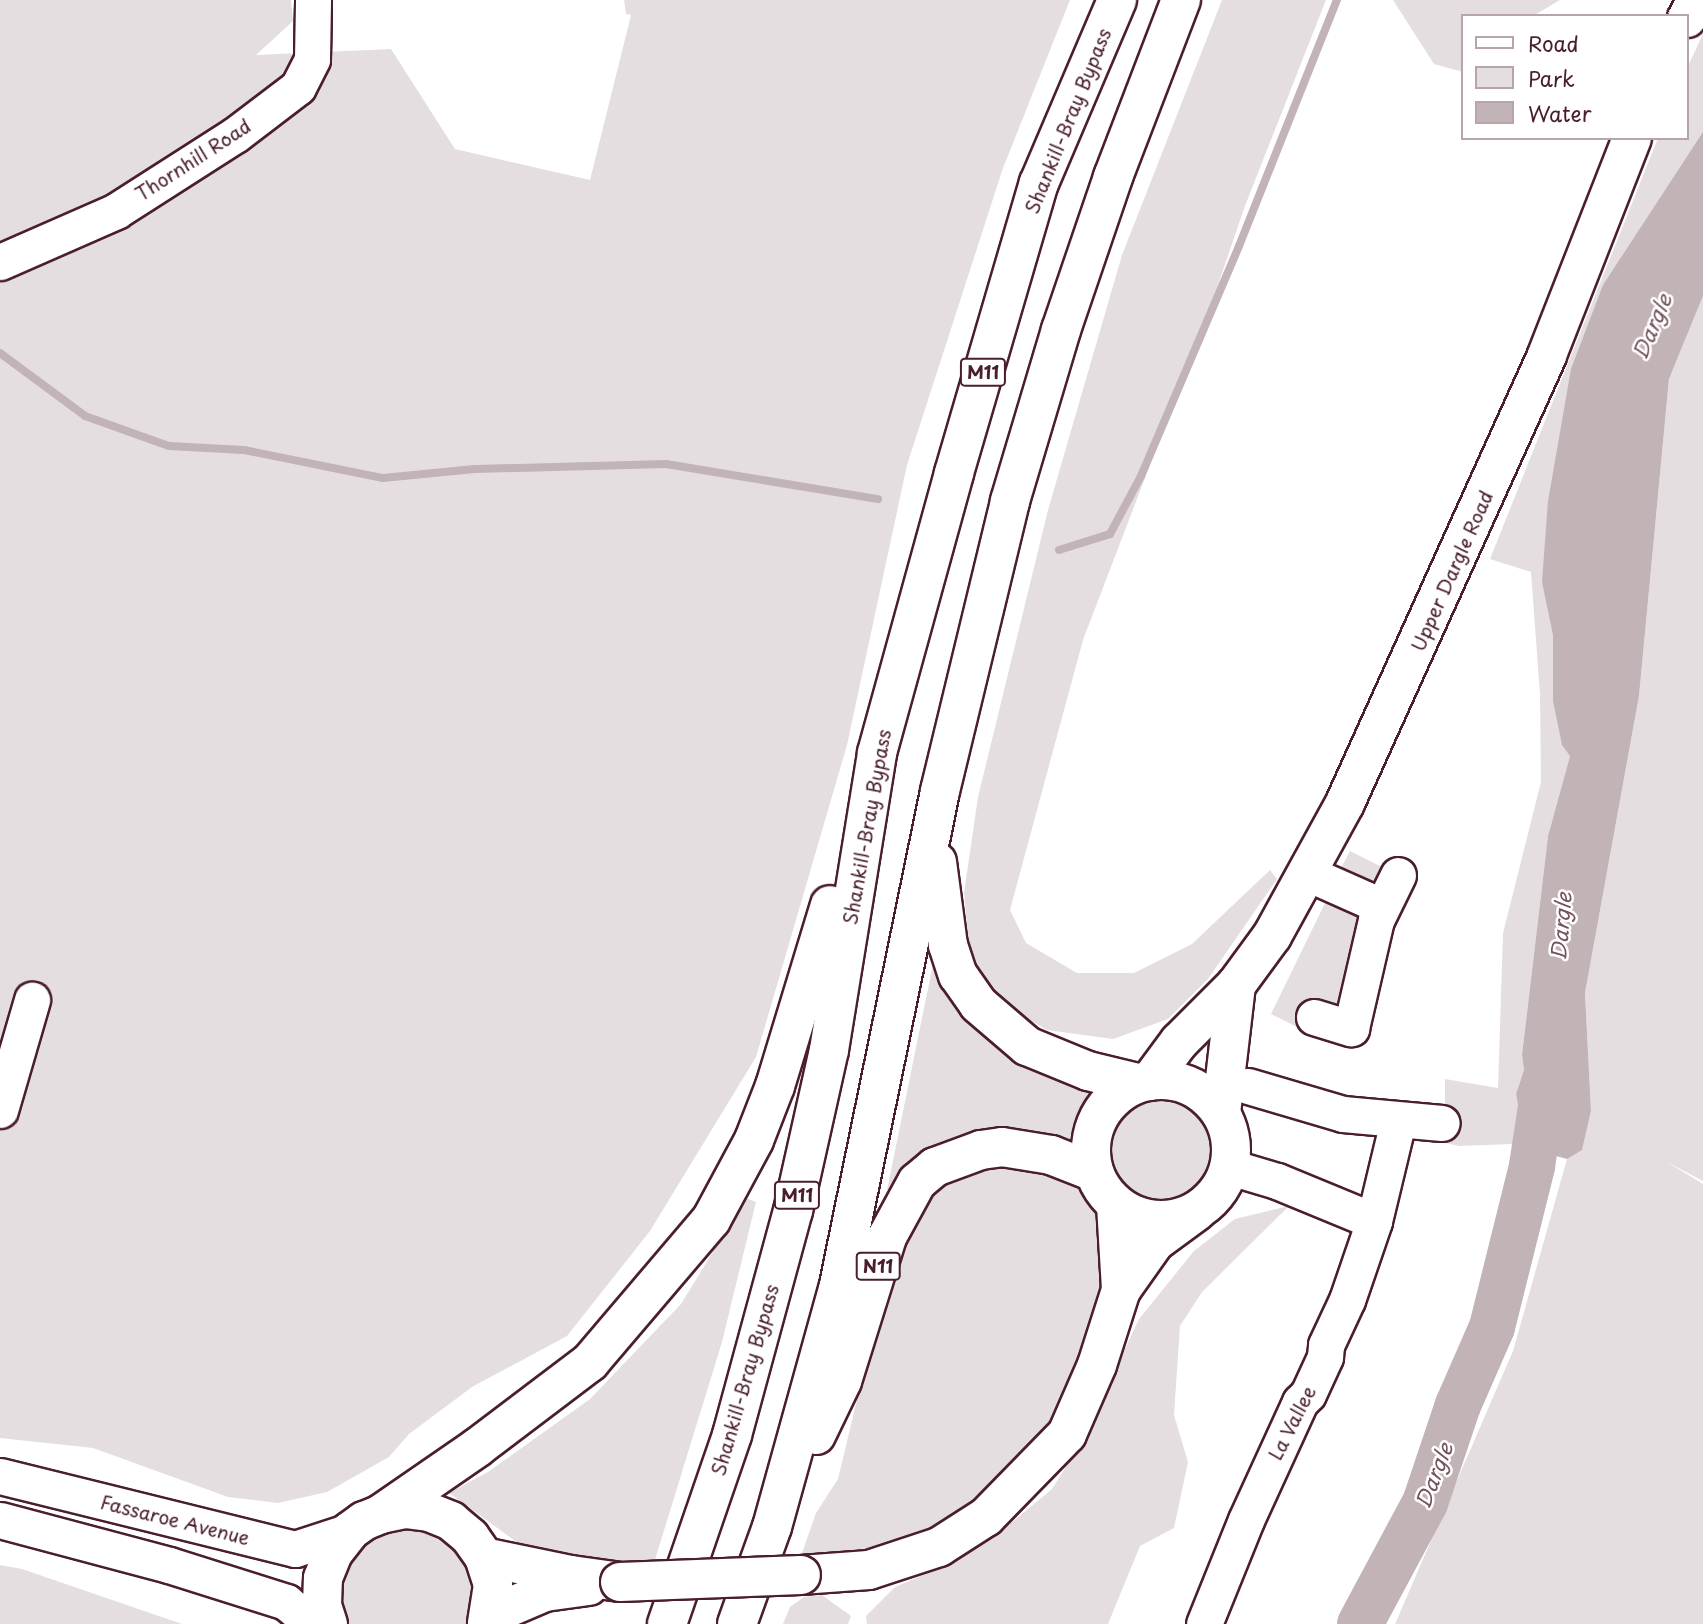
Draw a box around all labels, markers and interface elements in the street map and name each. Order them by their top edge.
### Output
legend [1462,14,1689,140]
street label: Shankill-Bray Bypass [1020,25,1116,217]
text: Road [1528,27,1579,59]
text: Park [1528,62,1575,94]
text: Water [1528,97,1591,129]
street label: Thornhill Road [131,114,255,206]
water label: Dargle [1626,290,1676,362]
road number: M11 [958,358,1007,386]
street label: Upper Dargle Road [1406,486,1498,656]
street label: Shankill-Bray Bypass [839,728,895,926]
water label: Dargle [1544,891,1576,961]
road number: M11 [772,1180,822,1210]
road number: N11 [855,1252,901,1280]
street label: Shankill-Bray Bypass [707,1282,783,1478]
street label: La Vallee [1263,1381,1321,1465]
water label: Dargle [1409,1438,1457,1512]
street label: Fassaroe Avenue [99,1491,251,1549]

